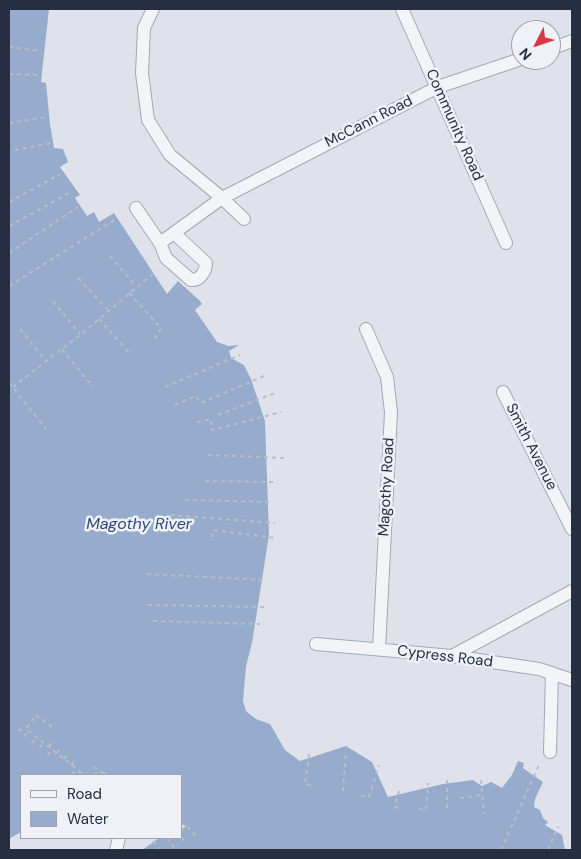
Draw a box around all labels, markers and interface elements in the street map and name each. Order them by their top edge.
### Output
north arrow [511,20,561,70]
text: N [515,44,536,64]
street label: Community Road [421,66,487,184]
street label: McCann Road [322,92,416,152]
street label: Smith Avenue [501,401,561,493]
street label: Magothy Road [375,437,399,537]
water label: Magothy River [86,515,192,535]
street label: Cypress Road [396,642,494,672]
legend [20,774,182,839]
text: Road [67,784,102,804]
text: Water [67,809,108,829]

